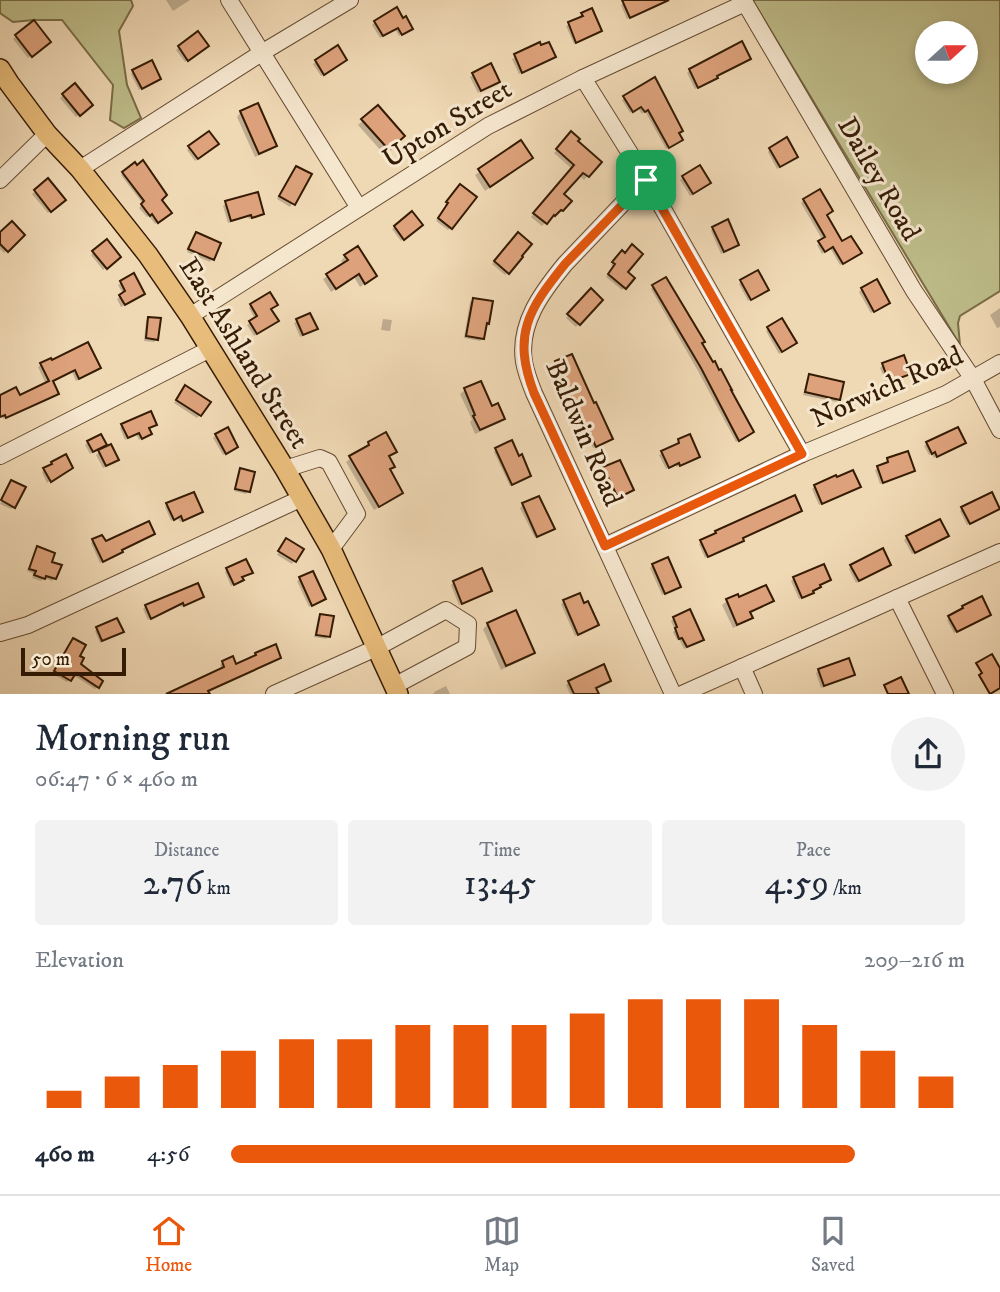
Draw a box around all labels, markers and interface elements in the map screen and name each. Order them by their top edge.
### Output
north arrow [915,21,978,84]
map controls [915,21,978,84]
street label: Upton Street [376,72,518,176]
street label: Dailey Road [830,111,928,247]
pin [616,150,676,210]
icon: arrive [627,161,665,199]
street label: East Ashland Street [171,251,317,455]
street label: Norwich Road [806,338,968,436]
street label: Baldwin Road [537,355,631,511]
scale bar [21,645,126,676]
text: 50 m [32,648,70,671]
text: Morning run [35,715,230,763]
button: share [891,717,965,791]
text: 06:47 · 6 × 460 m [35,765,198,794]
text: Distance [154,839,219,862]
text: Time [479,839,521,862]
text: Pace [796,839,831,862]
text: 2.76 [143,862,203,906]
text: 13:45 [464,862,536,906]
text: 4:59 [765,862,829,906]
text: km [203,877,231,900]
text: /km [829,877,862,900]
text: Elevation [35,946,124,975]
text: 209–216 m [864,946,965,975]
text: 460 m [35,1140,95,1169]
text: 4:56 [147,1140,190,1169]
tab: Home [145,1212,192,1277]
tab: Map [483,1212,521,1277]
tab: Saved [811,1212,855,1277]

